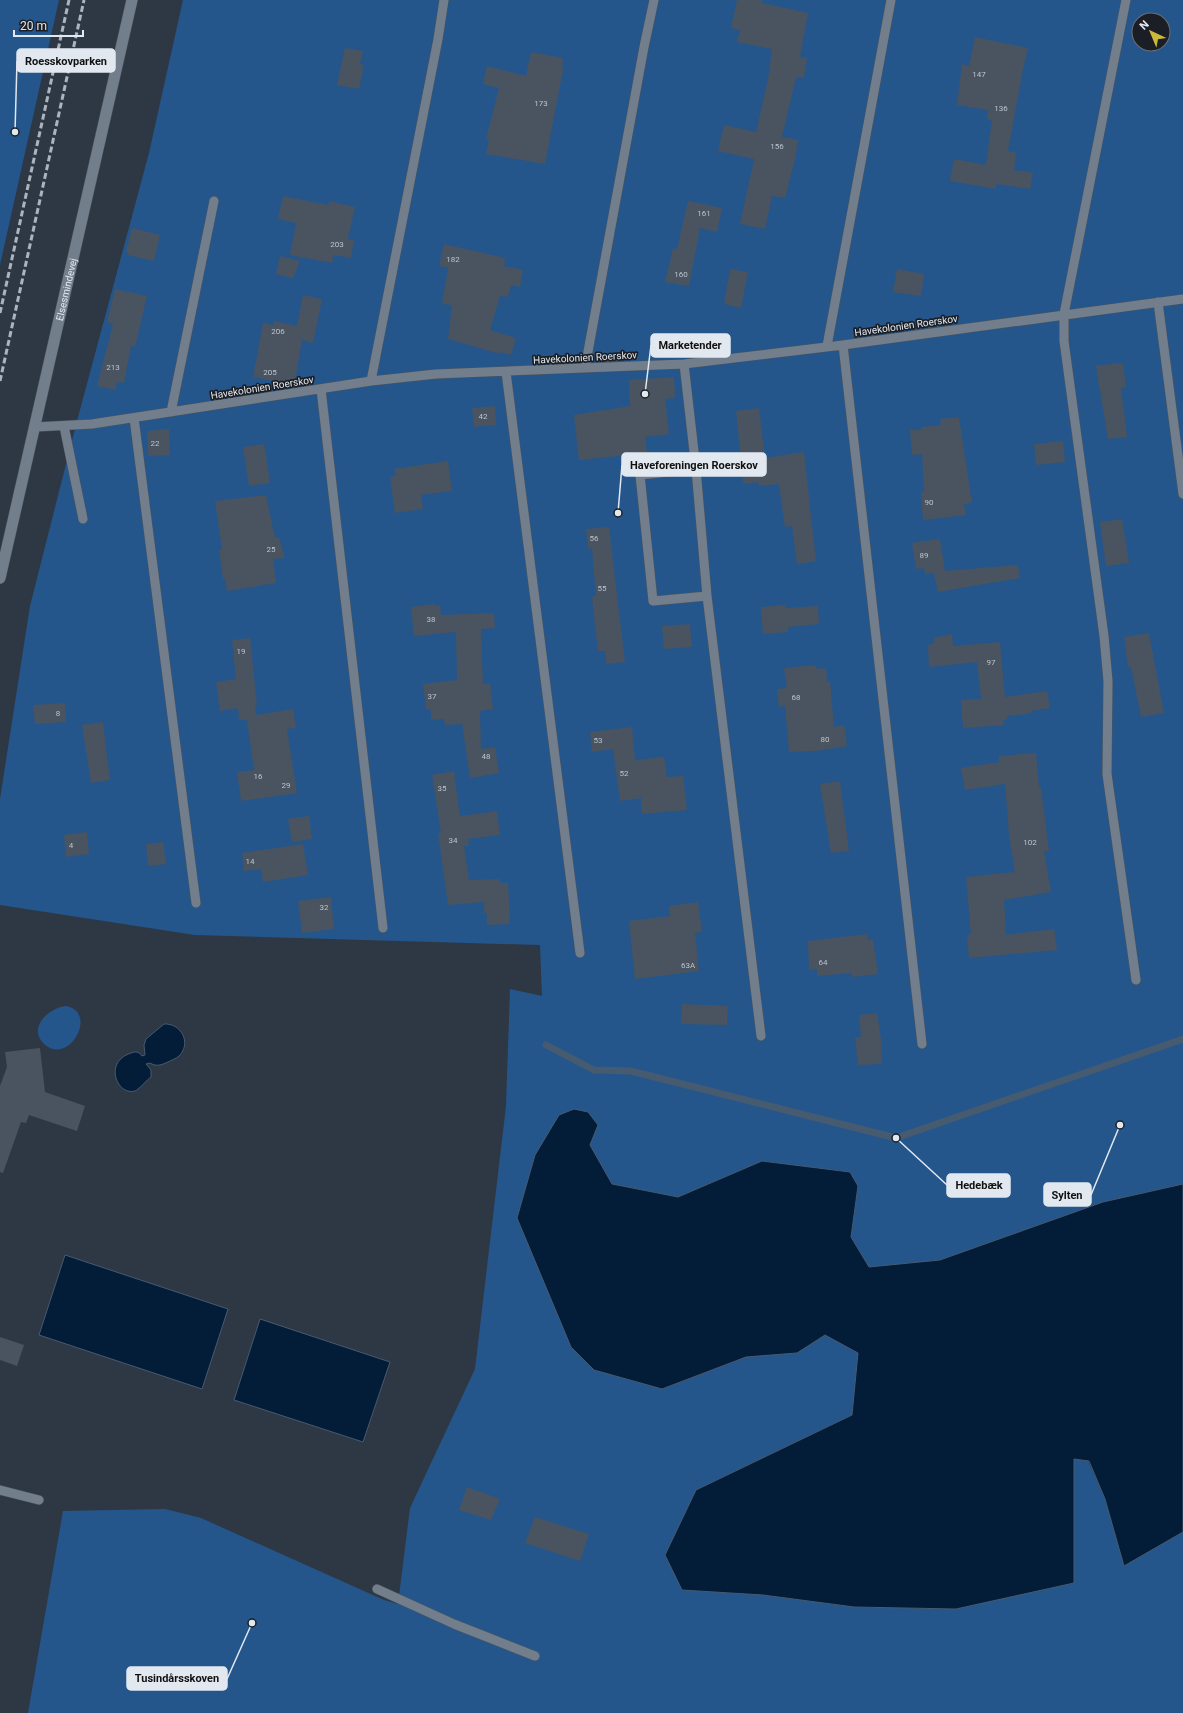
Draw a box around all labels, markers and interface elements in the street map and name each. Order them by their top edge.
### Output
scale bar [14,12,83,38]
north arrow [1131,12,1171,52]
text: N [1137,18,1152,33]
text: 20 m [20,19,47,33]
callout: Roesskovparken [17,49,115,72]
text: Roesskovparken [25,55,107,68]
house number: 147 [972,70,986,79]
house number: 173 [534,99,548,108]
house number: 136 [994,104,1008,113]
house number: 156 [770,142,784,151]
house number: 161 [697,209,711,218]
house number: 203 [330,240,344,249]
house number: 182 [446,255,460,264]
street label: Elsesmindevej [54,257,79,322]
house number: 160 [674,270,688,279]
street label: Havekolonien Roerskov [854,313,958,338]
house number: 206 [271,327,285,336]
callout: Marketender [651,334,730,357]
text: Marketender [658,339,722,352]
street label: Havekolonien Roerskov [533,349,637,366]
house number: 213 [106,363,120,372]
house number: 205 [263,368,277,377]
street label: Havekolonien Roerskov [210,374,314,401]
house number: 42 [479,412,488,421]
house number: 22 [151,439,160,448]
callout: Haveforeningen Roerskov [622,453,766,476]
text: Haveforeningen Roerskov [630,459,758,472]
house number: 90 [925,498,934,507]
house number: 56 [590,534,599,543]
house number: 25 [267,545,276,554]
house number: 89 [920,551,929,560]
house number: 55 [598,584,607,593]
house number: 38 [427,615,436,624]
house number: 19 [237,647,246,656]
house number: 97 [987,658,996,667]
house number: 37 [428,692,437,701]
house number: 68 [792,693,801,702]
house number: 8 [56,709,61,718]
house number: 80 [821,735,830,744]
house number: 53 [594,736,603,745]
house number: 48 [482,752,491,761]
house number: 52 [620,769,629,778]
house number: 16 [254,772,263,781]
house number: 29 [282,781,291,790]
house number: 35 [438,784,447,793]
house number: 34 [449,836,458,845]
house number: 102 [1023,838,1037,847]
house number: 4 [69,841,74,850]
house number: 14 [246,857,255,866]
house number: 32 [320,903,329,912]
house number: 64 [819,958,828,967]
house number: 63A [681,961,696,970]
callout: Hedebæk [947,1174,1010,1197]
text: Hedebæk [955,1179,1003,1192]
callout: Sylten [1044,1183,1091,1206]
text: Sylten [1051,1189,1083,1202]
callout: Tusindårsskoven [127,1667,227,1690]
text: Tusindårsskoven [135,1672,219,1685]

